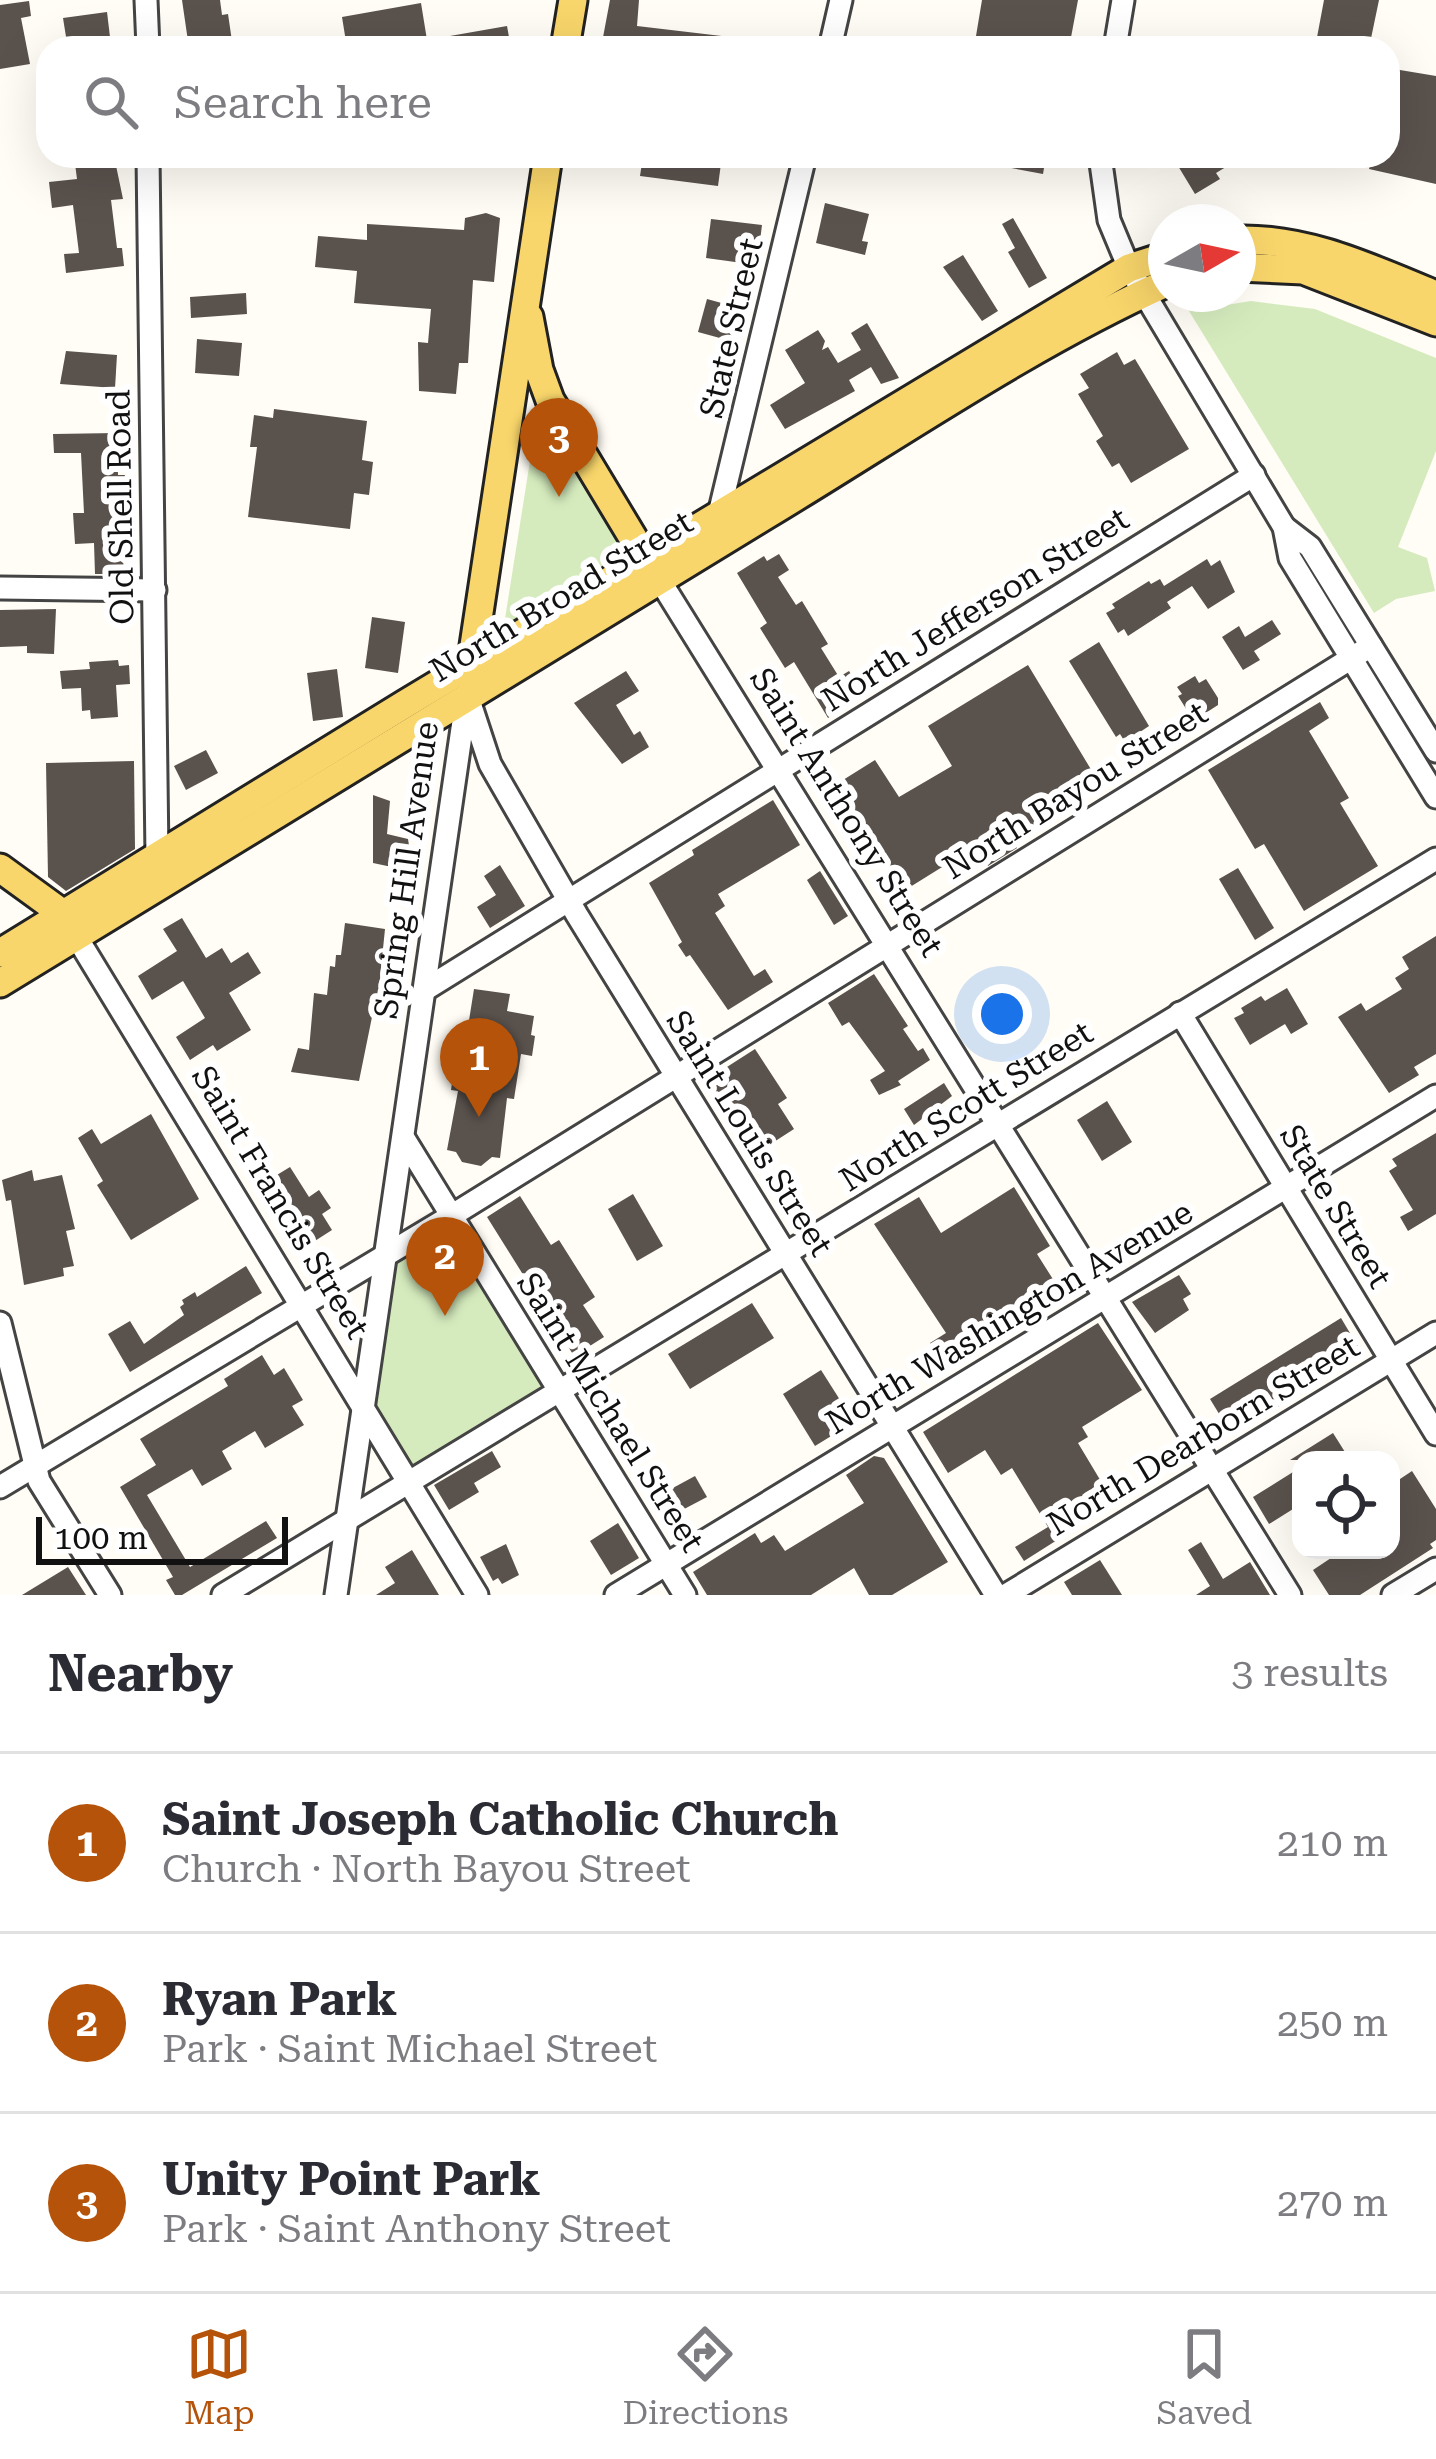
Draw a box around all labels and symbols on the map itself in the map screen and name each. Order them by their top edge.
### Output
north arrow [1148,204,1256,312]
street label: State Street [691,234,771,422]
street label: Old Shell Road [98,389,142,625]
pin: 3 [520,398,598,497]
street label: North Jefferson Street [815,499,1135,719]
street label: North Broad Street [423,502,699,690]
street label: Saint Anthony Street [742,661,952,963]
street label: North Bayou Street [936,693,1214,887]
street label: Spring Hill Avenue [366,719,446,1021]
your location [972,984,1032,1044]
street label: Saint Louis Street [659,1003,841,1263]
street label: North Scott Street [833,1013,1099,1199]
pin: 1 [440,1018,518,1117]
street label: Saint Francis Street [184,1059,378,1345]
street label: State Street [1272,1117,1400,1295]
street label: North Washington Avenue [819,1192,1199,1442]
pin: 2 [406,1217,484,1316]
street label: Saint Michael Street [509,1265,713,1559]
street label: North Dearborn Street [1040,1326,1366,1544]
scale bar [36,1511,288,1564]

